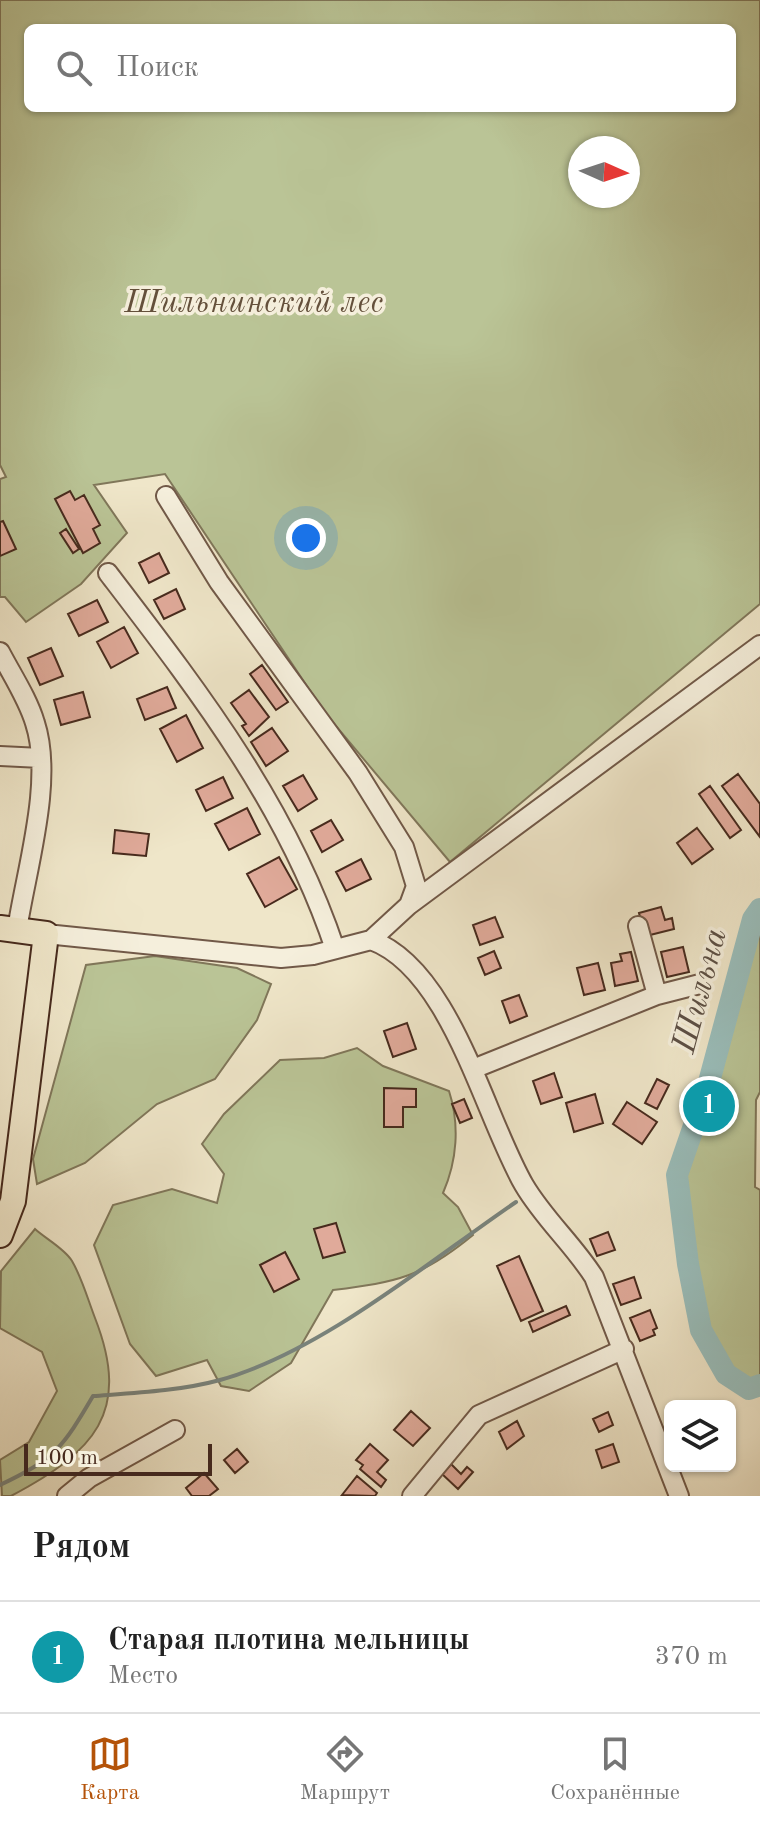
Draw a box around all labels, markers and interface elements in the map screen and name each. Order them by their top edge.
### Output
search box [24,24,736,112]
icon: search [52,46,96,90]
text: Поиск [116,53,199,83]
north arrow [568,136,640,208]
park label: Шильнинский лес [123,288,384,320]
your location [286,518,326,558]
water label: Шильна [668,925,734,1058]
pin: 1 [683,1076,735,1136]
map controls [664,1400,736,1472]
button: layers [664,1400,736,1472]
scale bar [24,1440,212,1476]
text: 100 m [36,1447,98,1469]
text: Рядом [32,1531,131,1565]
text: Старая плотина мельницы [108,1626,469,1656]
text: 1 [50,1644,66,1670]
text: 370 m [655,1644,728,1670]
text: Место [108,1663,178,1689]
tab: Карта [80,1732,140,1807]
tab: Маршрут [300,1732,390,1807]
tab: Сохранённые [550,1732,680,1807]

